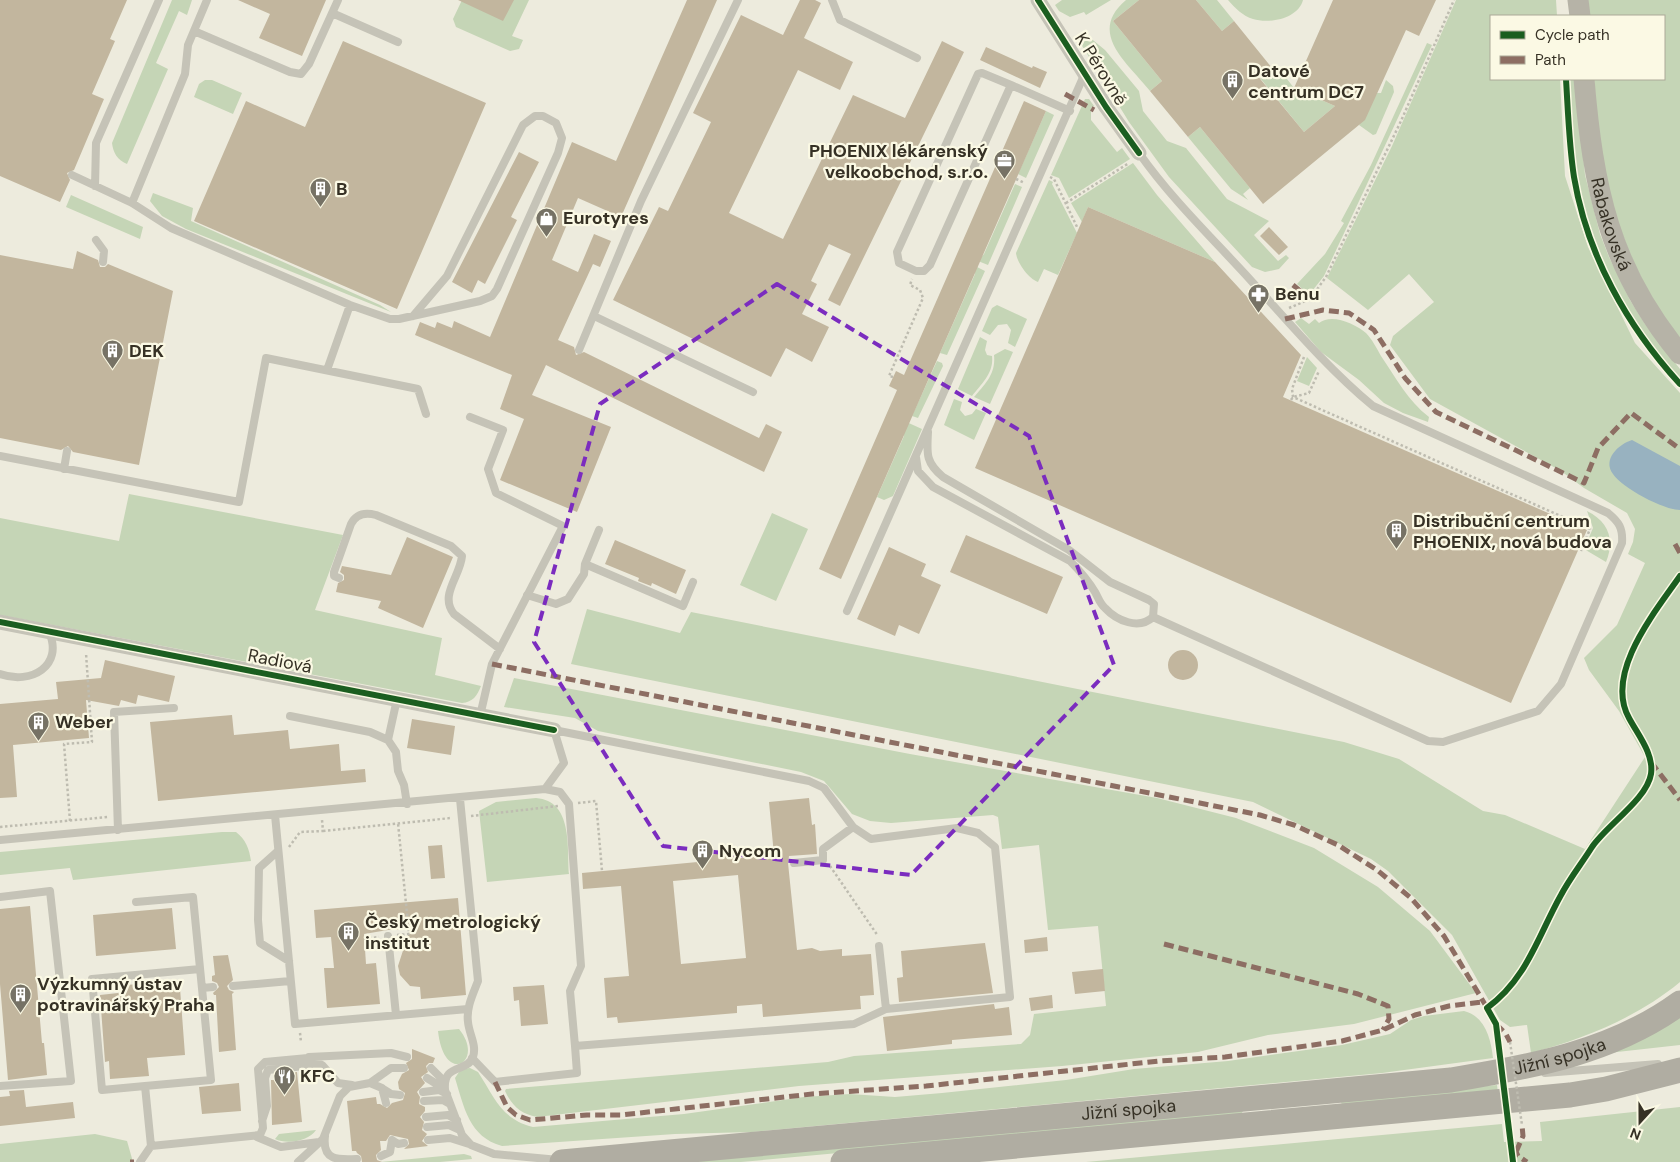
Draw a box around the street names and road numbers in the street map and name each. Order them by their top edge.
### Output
street label: K Pérovně [1069,28,1133,110]
street label: Rabakovská [1585,175,1637,275]
street label: Radiová [246,643,314,679]
street label: Jižní spojka [1511,1032,1609,1081]
street label: Jižní spojka [1080,1093,1177,1126]

